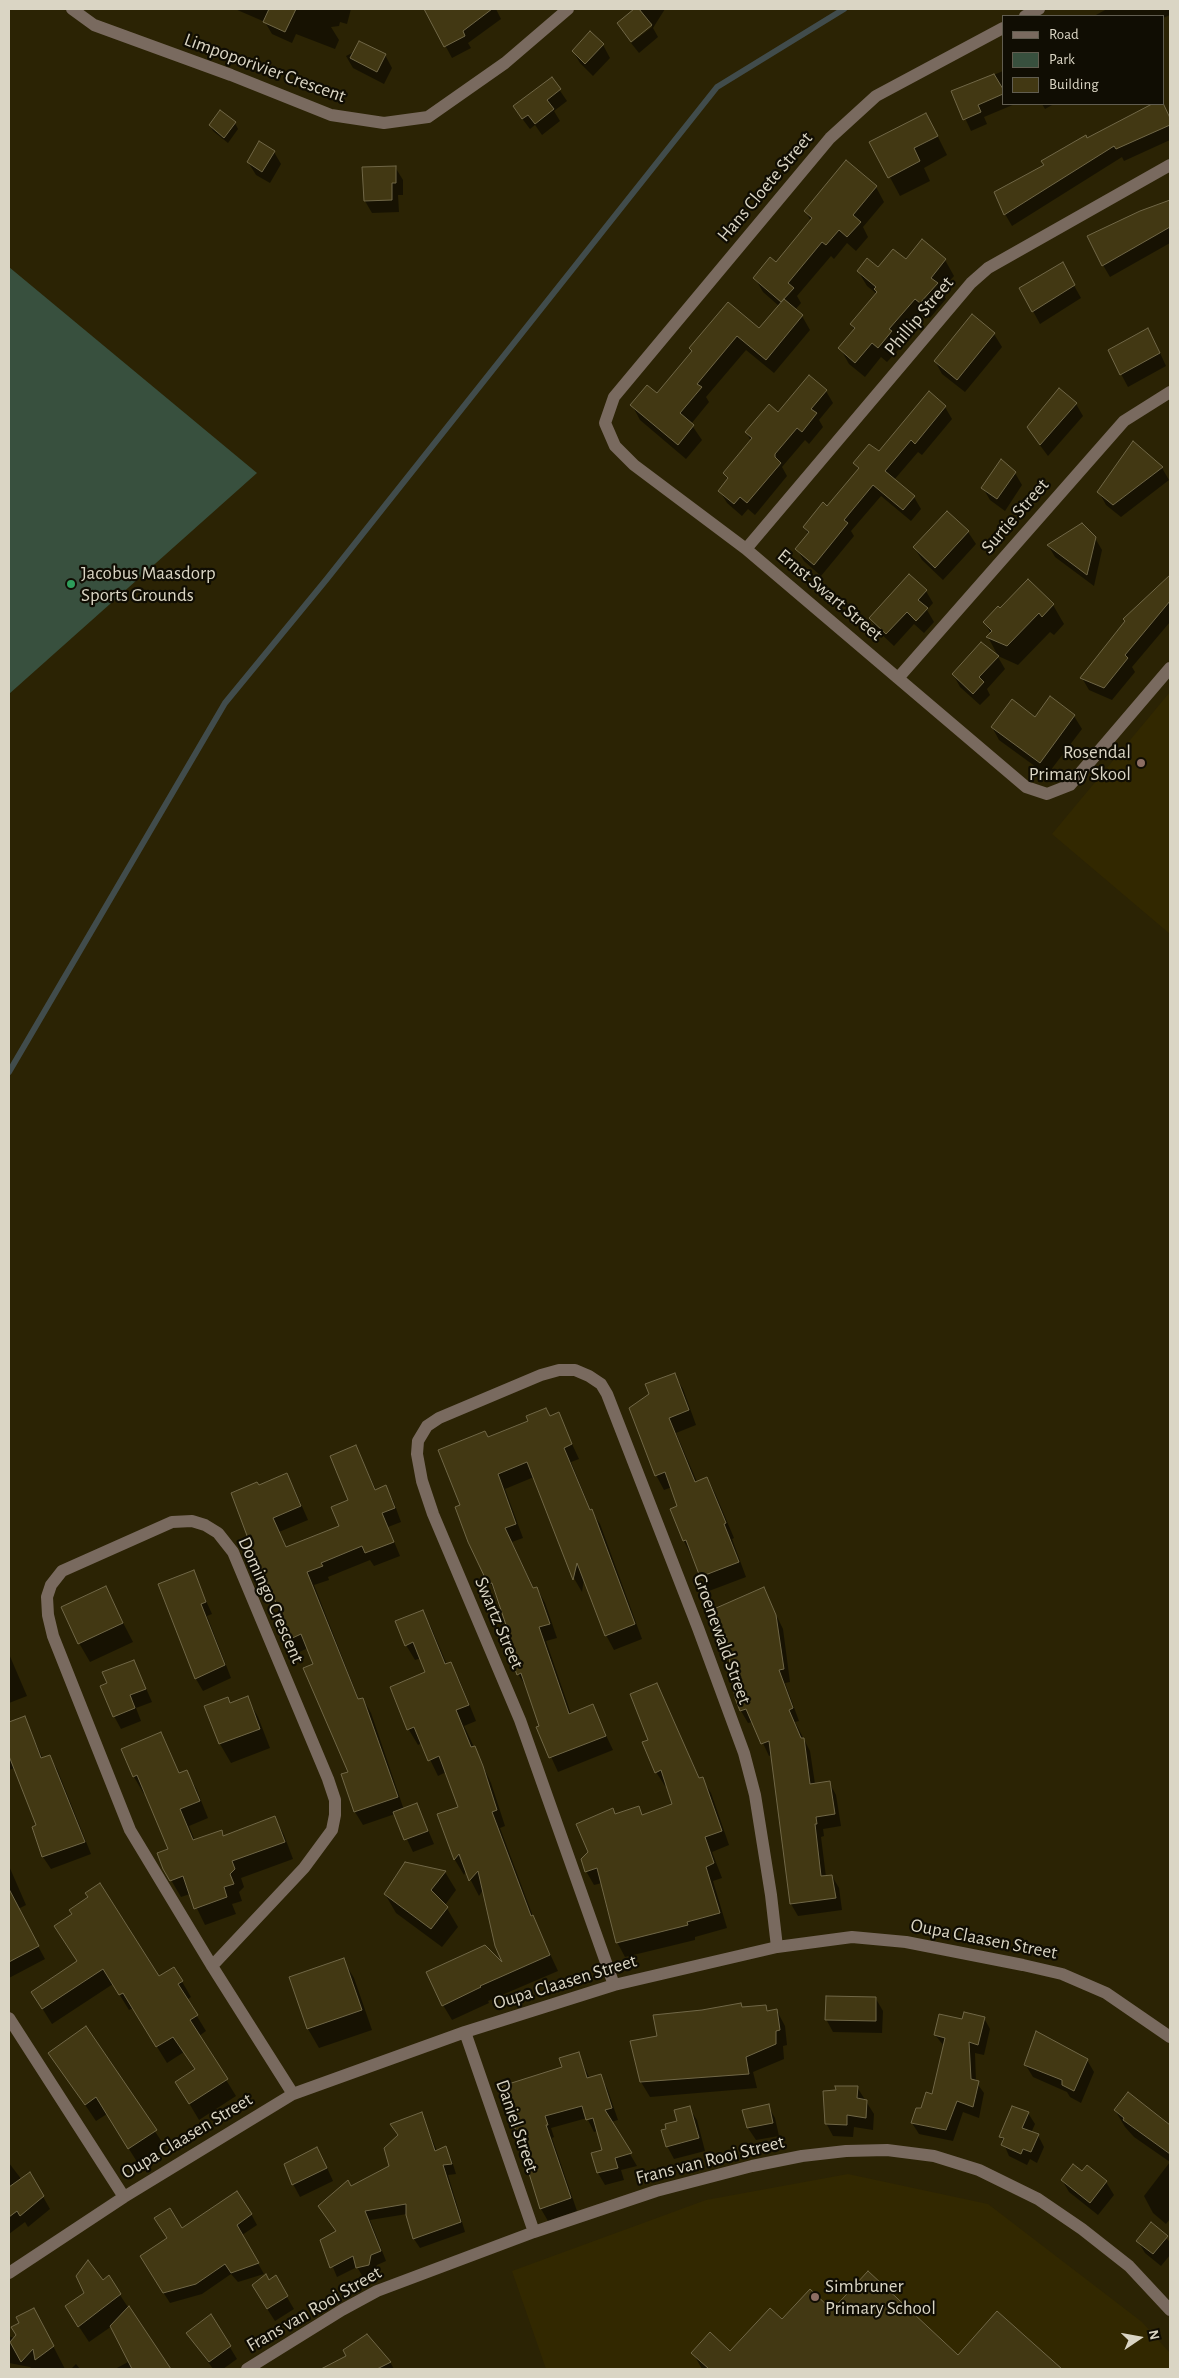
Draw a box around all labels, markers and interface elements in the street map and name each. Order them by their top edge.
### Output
legend [1002,15,1164,105]
text: Road [1049,27,1079,42]
street label: Limpoporivier Crescent [181,28,349,108]
text: Park [1049,52,1075,67]
text: Building [1049,77,1099,92]
street label: Hans Cloete Street [712,127,818,247]
street label: Phillip Street [879,272,959,360]
street label: Surtie Street [976,474,1054,558]
street label: Ernst Swart Street [773,544,887,646]
place label: Jacobus Maasdorp Sports Grounds [81,562,216,606]
marker: Jacobus Maasdorp Sports Grounds [65,578,77,590]
place label: Rosendal Primary Skool [1029,741,1131,785]
marker: Rosendal Primary Skool [1135,757,1147,769]
street label: Domingo Crescent [233,1533,309,1667]
street label: Groenewald Street [688,1571,756,1707]
street label: Swartz Street [469,1574,529,1672]
street label: Oupa Claasen Street [909,1914,1059,1964]
street label: Oupa Claasen Street [490,1949,640,2015]
street label: Daniel Street [490,2077,544,2175]
street label: Oupa Claasen Street [117,2088,257,2184]
street label: Frans van Rooi Street [633,2131,787,2189]
street label: Frans van Rooi Street [242,2261,386,2357]
place label: Simbruner Primary School [825,2275,936,2319]
marker: Simbruner Primary School [809,2291,821,2303]
north arrow [1114,2313,1164,2363]
text: N [1146,2329,1162,2341]

